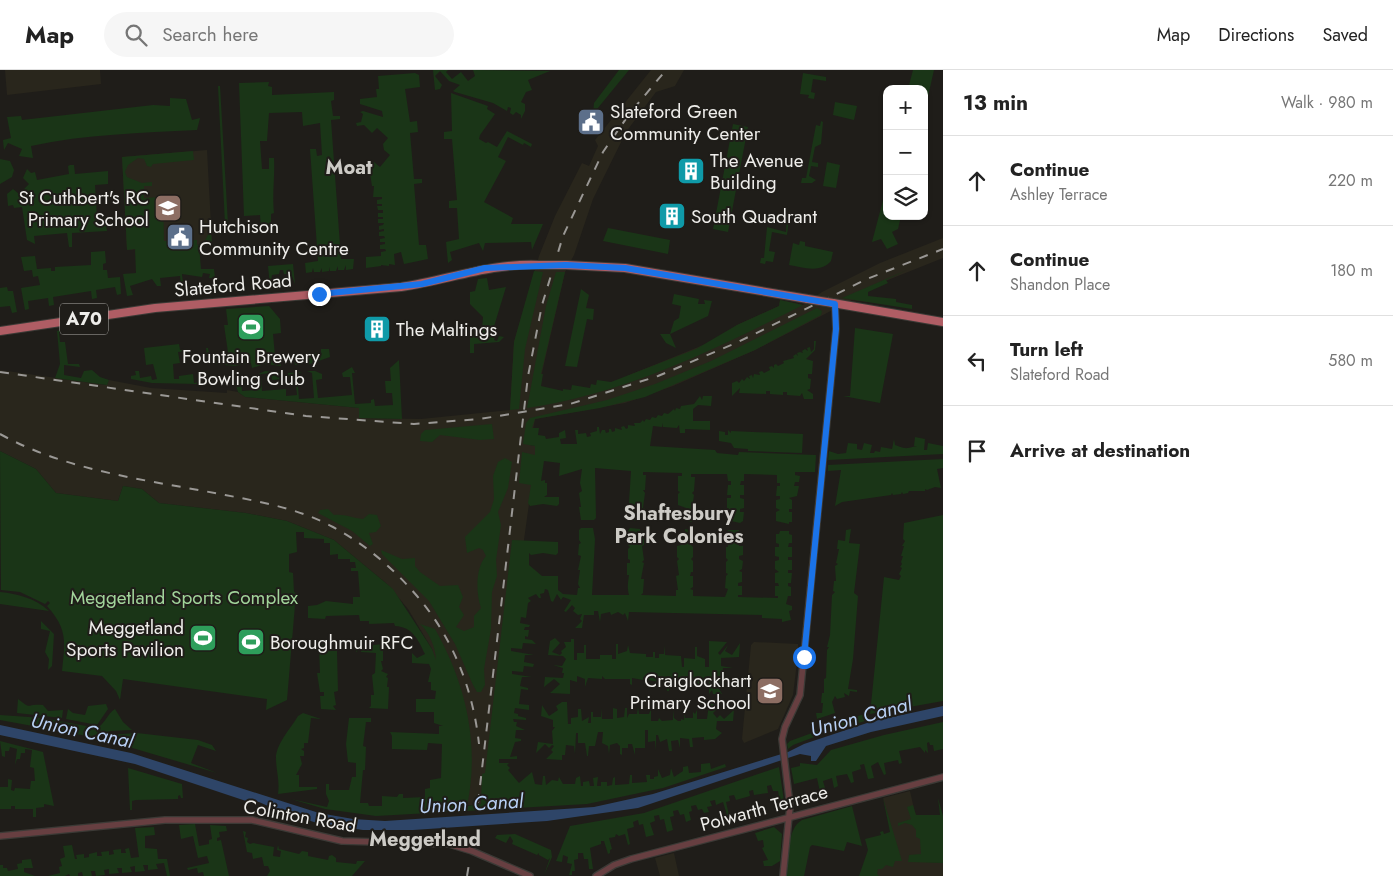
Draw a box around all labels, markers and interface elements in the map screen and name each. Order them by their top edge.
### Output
search box [104,12,454,57]
text: Map [25,17,74,52]
icon: search [122,21,150,49]
text: Search here [162,21,258,48]
text: Map [1157,22,1190,48]
text: Directions [1218,22,1294,48]
text: Saved [1322,22,1368,48]
map controls [883,85,928,220]
button: + [883,85,928,130]
text: 13 min [963,88,1028,118]
text: Walk · 980 m [1281,91,1373,114]
place label: Slateford Green Community Center [610,98,761,147]
public building icon: Slateford Green Community Center [576,107,606,137]
button: − [883,130,928,175]
place label: The Avenue Building [710,147,804,196]
district label: Moat [326,153,373,182]
building icon: The Avenue Building [676,156,706,186]
text: Continue [1010,156,1089,183]
icon: ahead [963,167,991,195]
text: 220 m [1328,169,1373,192]
button: layers [883,175,928,220]
text: Ashley Terrace [1010,183,1108,206]
place label: St Cuthbert's RC Primary School [19,184,149,233]
school or university icon: St Cuthbert's RC Primary School [153,193,183,223]
building icon: South Quadrant [657,201,687,231]
place label: South Quadrant [691,203,818,230]
place label: Hutchison Community Centre [199,213,349,262]
public building icon: Hutchison Community Centre [165,222,195,252]
text: Continue [1010,246,1089,273]
icon: ahead [963,257,991,285]
text: 180 m [1330,259,1373,282]
street label: Slateford Road [173,266,293,304]
text: Shandon Place [1010,273,1110,296]
route end [308,283,331,306]
road number: A70 [60,303,108,334]
sports icon: Fountain Brewery Bowling Club [236,312,266,342]
building icon: The Maltings [362,314,392,344]
place label: The Maltings [396,316,497,343]
text: Turn left [1010,336,1083,363]
place label: Fountain Brewery Bowling Club [182,343,321,392]
icon: left [963,347,991,375]
text: 580 m [1328,349,1373,372]
text: Slateford Road [1010,363,1109,386]
icon: arrive [963,437,991,465]
text: Arrive at destination [1010,437,1190,464]
district label: Shaftesbury Park Colonies [614,499,744,551]
park label: Meggetland Sports Complex [70,584,298,611]
place label: Meggetland Sports Pavilion [66,614,184,663]
sports icon: Meggetland Sports Pavilion [188,623,218,653]
sports icon: Boroughmuir RFC [236,627,266,657]
place label: Boroughmuir RFC [270,629,413,656]
route start [793,646,816,669]
place label: Craiglockhart Primary School [630,667,751,716]
school or university icon: Craiglockhart Primary School [755,676,785,706]
water label: Union Canal [807,689,917,744]
water label: Union Canal [28,706,137,756]
street label: Polwarth Terrace [697,778,831,838]
water label: Union Canal [418,787,525,821]
street label: Colinton Road [241,793,359,839]
district label: Meggetland [369,825,481,854]

